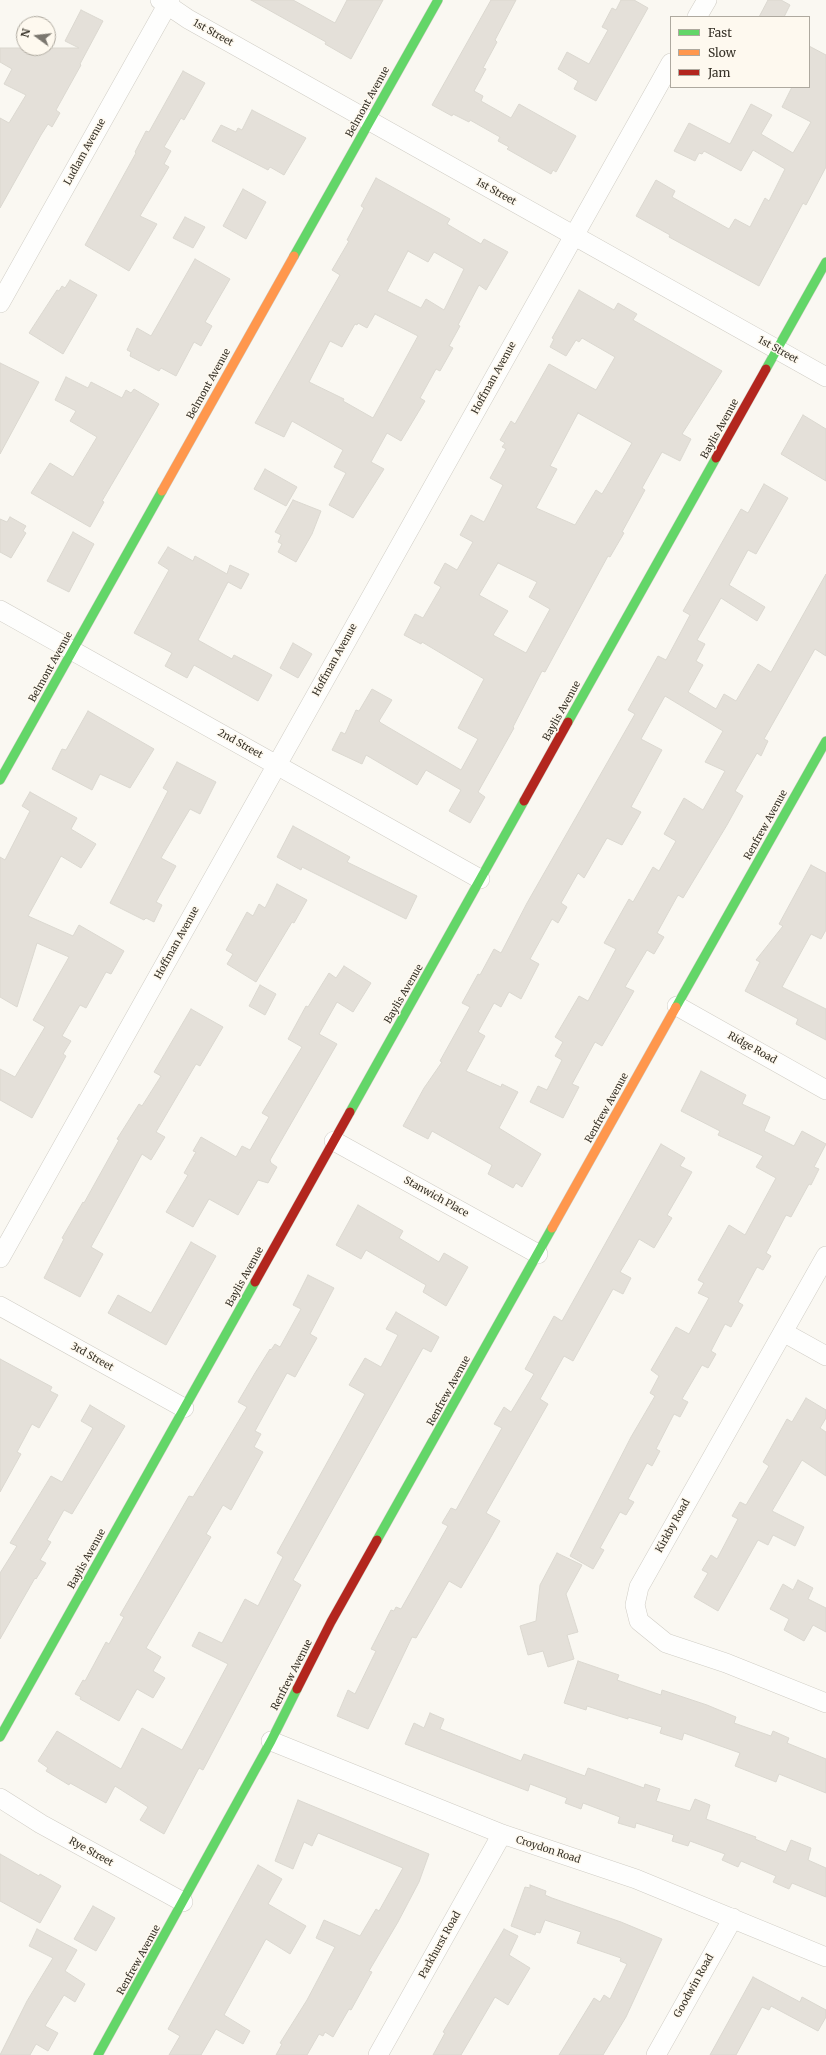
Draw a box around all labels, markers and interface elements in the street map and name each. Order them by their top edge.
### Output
north arrow [16,16,56,56]
legend [670,16,810,88]
street label: 1st Street [191,17,235,49]
text: Fast [708,25,732,40]
text: N [17,27,33,39]
text: Slow [708,45,736,60]
street label: Belmont Avenue [344,65,392,139]
text: Jam [708,65,730,80]
street label: Ludlam Avenue [62,117,108,187]
street label: 1st Street [474,176,518,208]
street label: 1st Street [756,334,800,366]
street label: Hoffman Avenue [469,340,519,416]
street label: Belmont Avenue [185,347,233,421]
street label: Baylis Avenue [699,397,741,461]
street label: Hoffman Avenue [310,622,360,698]
street label: Belmont Avenue [27,630,75,704]
street label: Baylis Avenue [541,679,583,743]
street label: 2nd Street [215,727,265,761]
street label: Renfrew Avenue [742,788,790,862]
street label: Hoffman Avenue [152,905,202,981]
street label: Baylis Avenue [382,962,426,1026]
street label: Ridge Road [725,1030,779,1066]
street label: Renfrew Avenue [583,1071,631,1145]
street label: Stanwich Place [402,1174,470,1220]
street label: Baylis Avenue [224,1245,266,1309]
street label: 3rd Street [69,1340,115,1374]
street label: Renfrew Avenue [425,1354,473,1428]
street label: Kirkby Road [653,1497,693,1555]
street label: Baylis Avenue [66,1527,108,1591]
street label: Renfrew Avenue [269,1638,315,1712]
street label: Croydon Road [514,1834,582,1866]
street label: Rye Street [67,1835,115,1869]
street label: Parkhurst Road [417,1909,463,1981]
street label: Renfrew Avenue [115,1923,163,1997]
street label: Goodwin Road [672,1952,716,2020]

